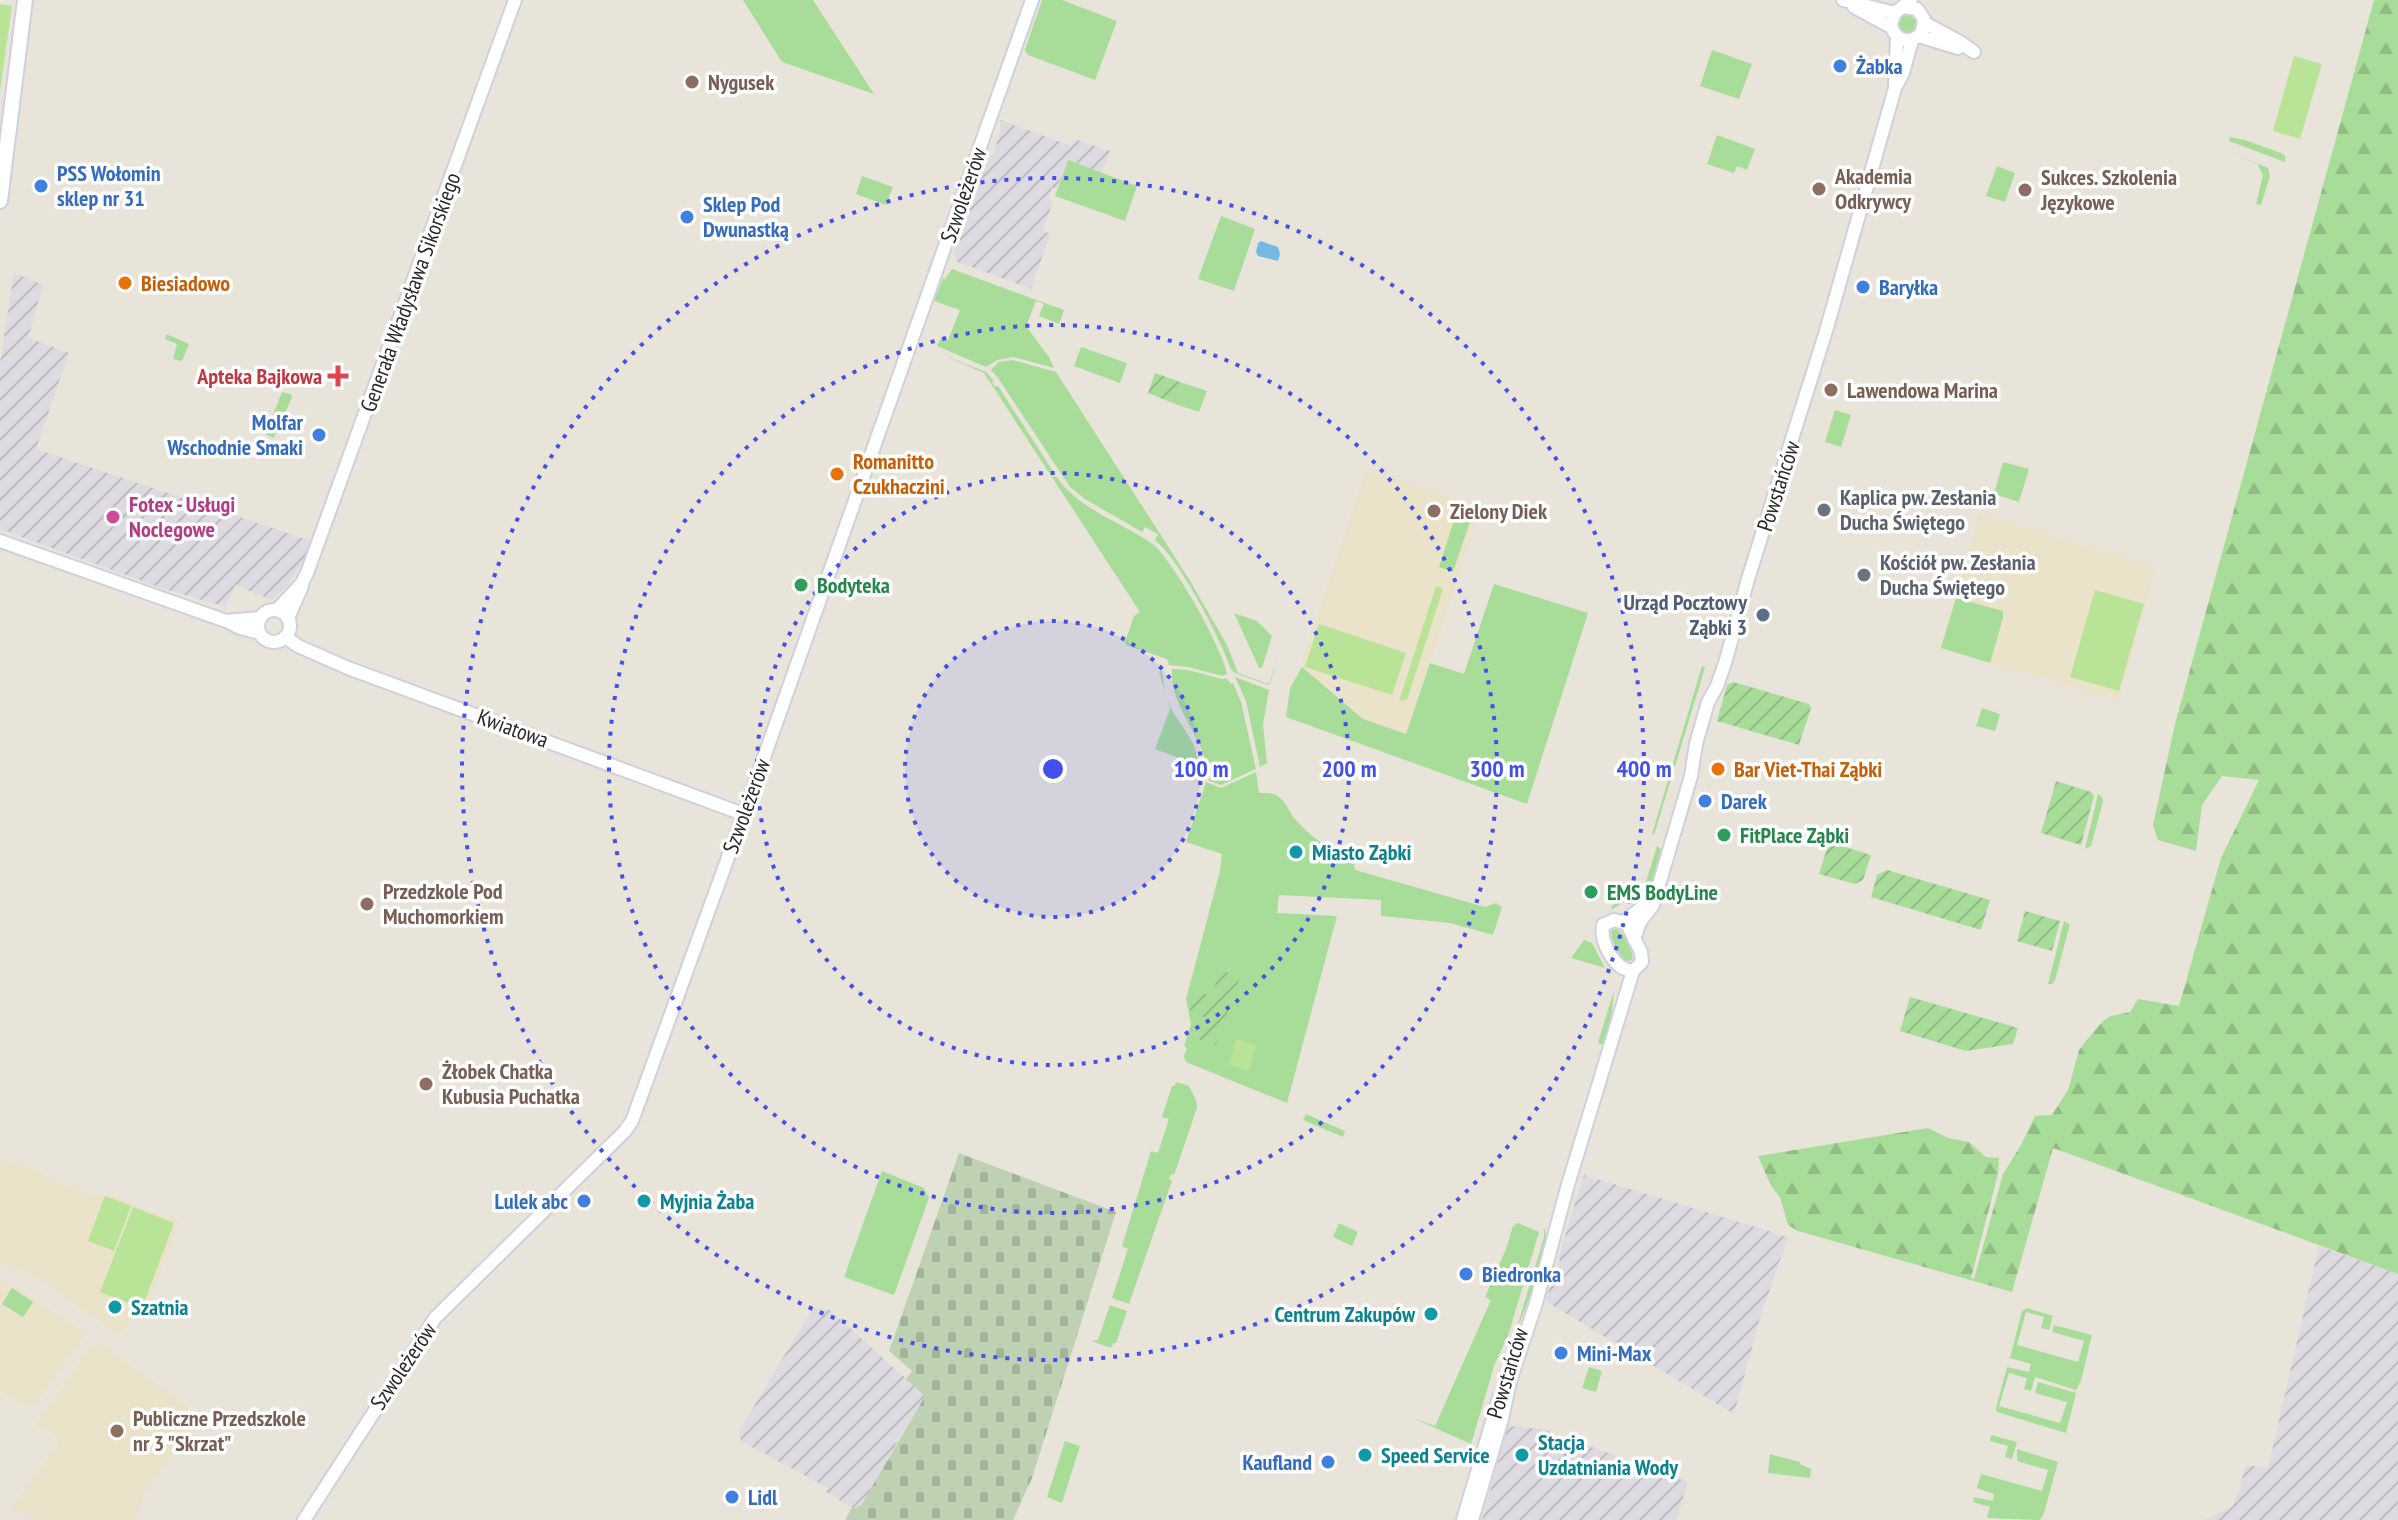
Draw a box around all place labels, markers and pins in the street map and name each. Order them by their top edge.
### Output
place label: Żabka [1856,52,1903,80]
marker: Żabka [1831,57,1849,75]
place label: Nygusek [708,68,775,96]
marker: Nygusek [683,73,701,91]
place label: PSS Wołomin sklep nr 31 [57,159,161,212]
place label: Akademia Odkrywcy [1834,162,1912,215]
place label: Sukces. Szkolenia Językowe [2040,163,2177,216]
marker: PSS Wołomin sklep nr 31 [32,177,50,195]
marker: Akademia Odkrywcy [1810,180,1828,198]
marker: Sukces. Szkolenia Językowe [2016,181,2034,199]
place label: Sklep Pod Dwunastką [703,190,789,243]
marker: Sklep Pod Dwunastką [678,208,696,226]
place label: Biesiadowo [141,269,230,297]
place label: Baryłka [1879,273,1938,301]
marker: Biesiadowo [116,274,134,292]
marker: Baryłka [1854,278,1872,296]
place label: Apteka Bajkowa [196,362,322,390]
marker: Apteka Bajkowa [329,367,347,385]
place label: Lawendowa Marina [1847,376,1998,404]
marker: Lawendowa Marina [1822,381,1840,399]
place label: Molfar Wschodnie Smaki [166,408,304,461]
marker: Molfar Wschodnie Smaki [310,426,328,444]
place label: Romanitto Czukhaczini [853,447,945,500]
marker: Romanitto Czukhaczini [828,465,846,483]
place label: Kaplica pw. Zesłania Ducha Świętego [1840,483,1996,536]
place label: Fotex - Usługi Noclegowe [129,490,235,543]
place label: Zielony Diek [1450,497,1548,525]
marker: Kaplica pw. Zesłania Ducha Świętego [1815,501,1833,519]
marker: Zielony Diek [1425,502,1443,520]
marker: Fotex - Usługi Noclegowe [104,508,122,526]
place label: Kościół pw. Zesłania Ducha Świętego [1880,548,2036,601]
marker: Kościół pw. Zesłania Ducha Świętego [1855,566,1873,584]
place label: Bodyteka [817,571,890,599]
marker: Bodyteka [792,576,810,594]
place label: Urząd Pocztowy Ząbki 3 [1623,588,1748,641]
marker: Urząd Pocztowy Ząbki 3 [1754,606,1772,624]
centre of rings [1039,755,1067,783]
place label: Bar Viet-Thai Ząbki [1734,755,1882,783]
marker: Bar Viet-Thai Ząbki [1709,760,1727,778]
place label: Darek [1721,787,1768,815]
marker: Darek [1696,792,1714,810]
place label: FitPlace Ząbki [1740,821,1849,849]
marker: FitPlace Ząbki [1715,826,1733,844]
place label: Miasto Ząbki [1312,838,1411,866]
marker: Miasto Ząbki [1287,843,1305,861]
place label: Przedzkole Pod Muchomorkiem [383,877,504,930]
place label: EMS BodyLine [1607,878,1718,906]
marker: EMS BodyLine [1582,883,1600,901]
marker: Przedzkole Pod Muchomorkiem [358,895,376,913]
place label: Żłobek Chatka Kubusia Puchatka [442,1057,580,1110]
marker: Żłobek Chatka Kubusia Puchatka [417,1075,435,1093]
place label: Lulek abc [495,1187,568,1215]
place label: Myjnia Żaba [660,1187,754,1215]
marker: Lulek abc [575,1192,593,1210]
marker: Myjnia Żaba [635,1192,653,1210]
place label: Biedronka [1482,1260,1561,1288]
marker: Biedronka [1457,1265,1475,1283]
place label: Szatnia [131,1293,188,1321]
marker: Szatnia [106,1298,124,1316]
place label: Centrum Zakupów [1274,1300,1416,1328]
marker: Centrum Zakupów [1422,1305,1440,1323]
place label: Mini-Max [1577,1339,1652,1367]
marker: Mini-Max [1552,1344,1570,1362]
place label: Publiczne Przedszkole nr 3 "Skrzat" [133,1404,306,1457]
marker: Publiczne Przedszkole nr 3 "Skrzat" [108,1422,126,1440]
place label: Stacja Uzdatniania Wody [1538,1428,1679,1481]
place label: Speed Service [1381,1441,1490,1469]
marker: Speed Service [1356,1446,1374,1464]
marker: Stacja Uzdatniania Wody [1513,1446,1531,1464]
place label: Kaufland [1242,1448,1312,1476]
marker: Kaufland [1319,1453,1337,1471]
place label: Lidl [748,1483,778,1511]
marker: Lidl [723,1488,741,1506]

